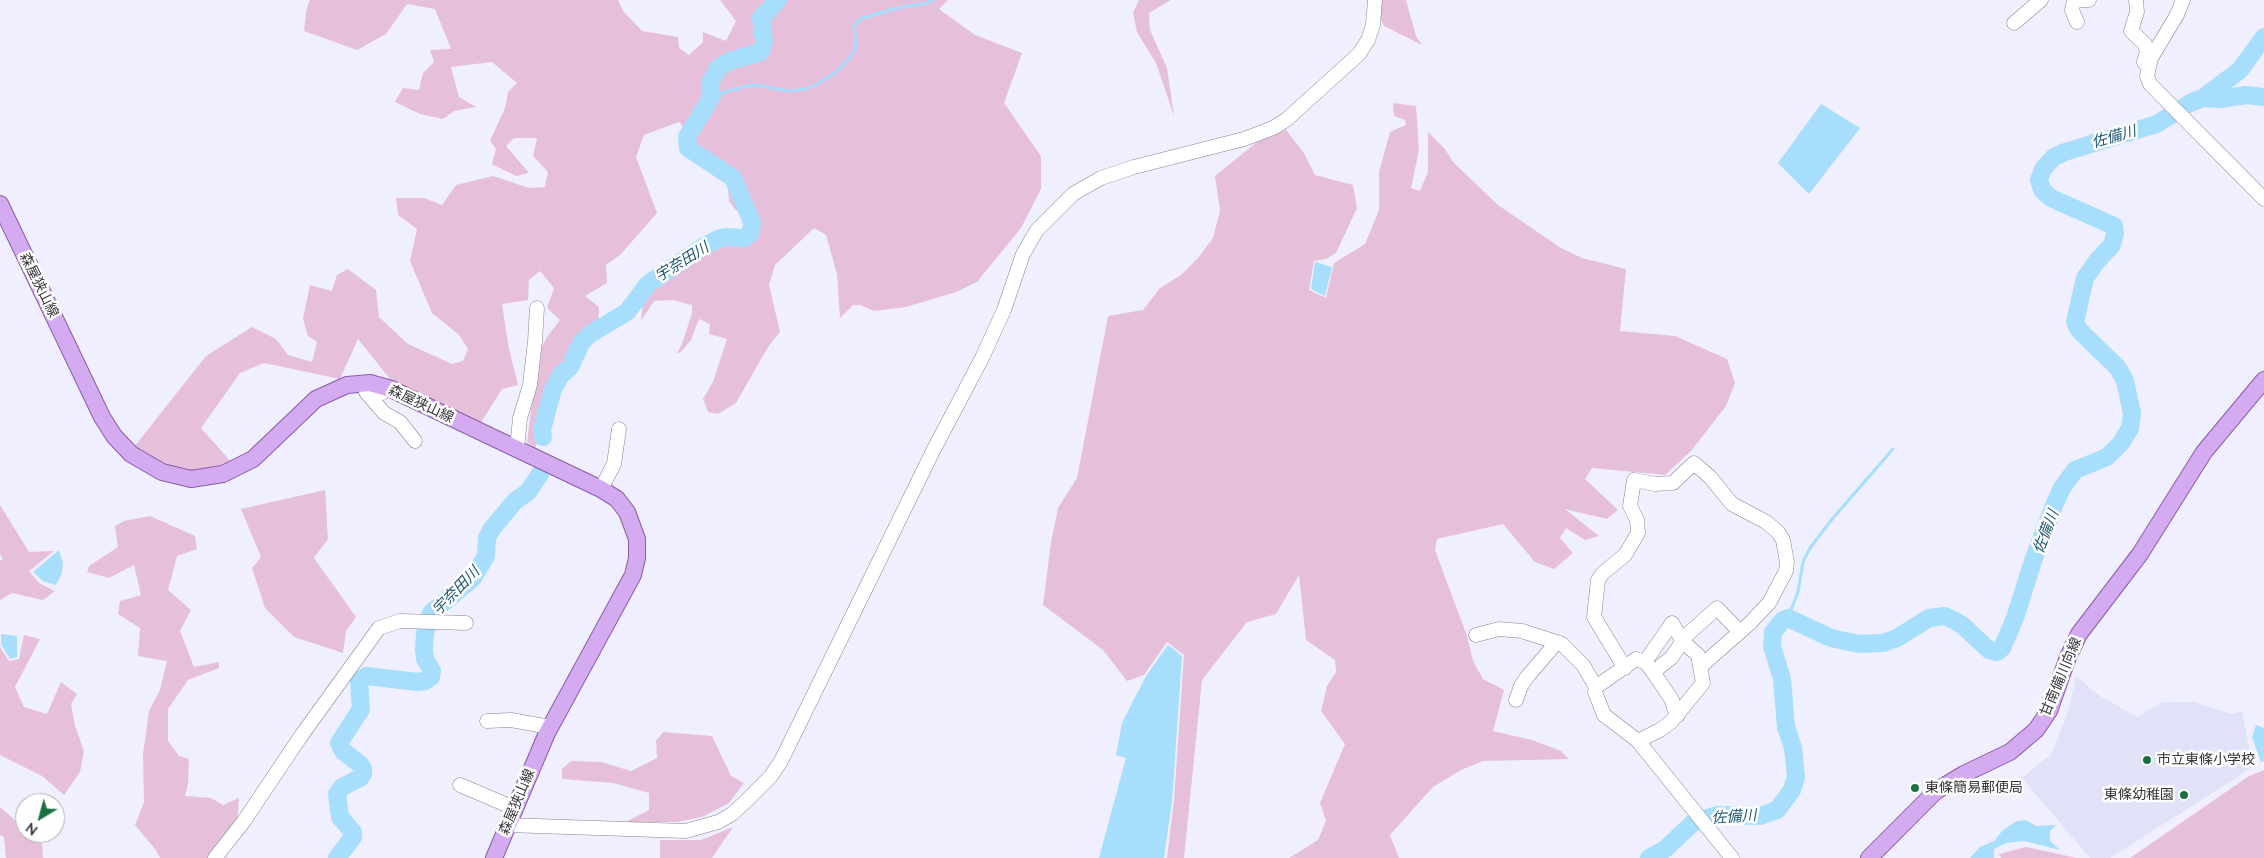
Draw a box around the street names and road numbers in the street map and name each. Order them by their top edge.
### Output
street label: 森屋狭山線 [16,250,62,320]
street label: 森屋狭山線 [386,382,456,426]
street label: 甘南備川向線 [2037,635,2085,719]
street label: 森屋狭山線 [496,767,538,837]

